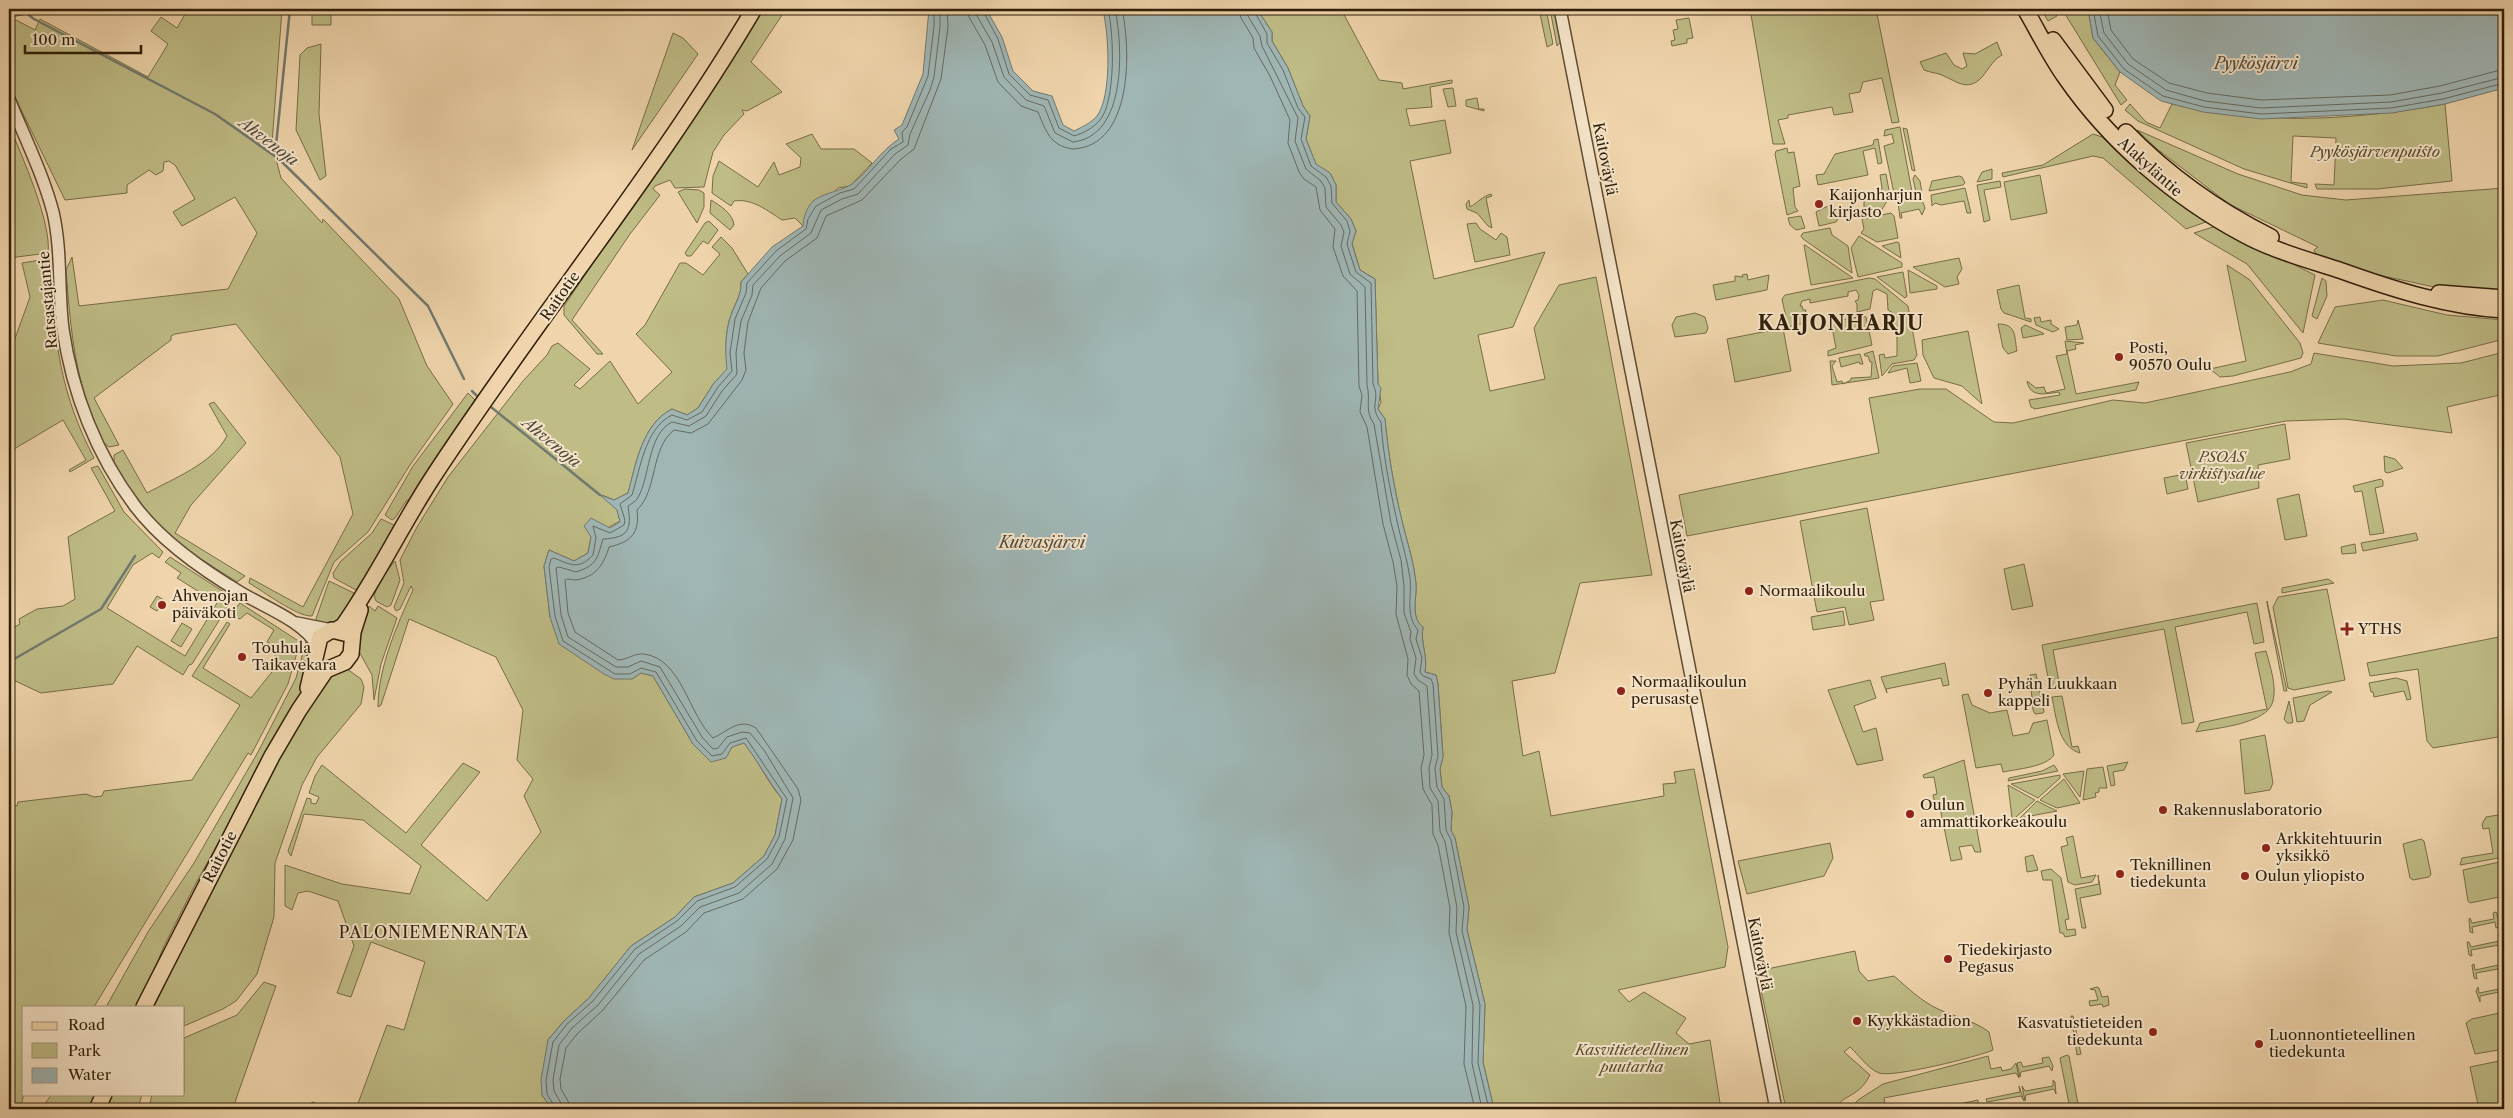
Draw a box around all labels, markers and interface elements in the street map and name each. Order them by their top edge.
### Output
scale bar [25,22,141,54]
text: 100 m [32,30,75,49]
water label: Pyykösjärvi [2212,53,2299,73]
water label: Ahvenoja [233,110,303,170]
street label: Kaitoväylä [1589,121,1622,197]
street label: Alakyläntie [2113,132,2186,201]
park label: Pyykösjärvenpuisto [2309,142,2440,161]
place label: Kaijonharjun kirjasto [1829,185,1923,221]
marker: Kaijonharjun kirjasto [1813,198,1825,210]
street label: Ratsastajantie [34,250,61,350]
street label: Raitotie [536,267,583,324]
district label: KAIJONHARJU [1758,311,1924,335]
place label: Posti, 90570 Oulu [2129,338,2212,374]
marker: Posti, 90570 Oulu [2113,351,2125,363]
water label: Ahvenoja [516,410,586,472]
park label: PSOAS virkistysalue [2179,447,2266,483]
street label: Kaitoväylä [1666,518,1699,594]
water label: Kuivasjärvi [997,532,1086,552]
place label: Normaalikoulu [1759,581,1866,600]
marker: Normaalikoulu [1743,585,1755,597]
place label: Ahvenojan päiväkoti [171,586,249,622]
marker: Ahvenojan päiväkoti [156,599,168,611]
place label: YTHS [2357,619,2402,638]
marker: YTHS [2340,622,2354,636]
place label: Touhula Taikavekara [252,638,337,674]
marker: Touhula Taikavekara [236,651,248,663]
place label: Normaalikoulun perusaste [1631,672,1748,708]
place label: Pyhän Luukkaan kappeli [1998,674,2118,710]
marker: Normaalikoulun perusaste [1615,685,1627,697]
marker: Pyhän Luukkaan kappeli [1982,687,1994,699]
place label: Oulun ammattikorkeakoulu [1920,795,2067,831]
place label: Rakennuslaboratorio [2173,800,2322,819]
marker: Rakennuslaboratorio [2157,804,2169,816]
marker: Oulun ammattikorkeakoulu [1904,808,1916,820]
street label: Raitotie [198,827,241,886]
place label: Arkkitehtuurin yksikkö [2275,829,2383,865]
marker: Arkkitehtuurin yksikkö [2260,842,2272,854]
place label: Teknillinen tiedekunta [2130,855,2212,891]
place label: Oulun yliopisto [2255,866,2365,885]
marker: Teknillinen tiedekunta [2114,868,2126,880]
marker: Oulun yliopisto [2239,870,2251,882]
street label: Kaitoväylä [1744,916,1777,992]
district label: PALONIEMENRANTA [339,922,529,942]
place label: Tiedekirjasto Pegasus [1958,940,2052,976]
marker: Tiedekirjasto Pegasus [1942,953,1954,965]
legend [22,1006,185,1096]
place label: Kyykkästadion [1867,1011,1971,1030]
place label: Kasvatustieteiden tiedekunta [2017,1013,2144,1049]
text: Road [68,1015,105,1034]
marker: Kyykkästadion [1851,1015,1863,1027]
place label: Luonnontieteellinen tiedekunta [2269,1025,2416,1061]
marker: Kasvatustieteiden tiedekunta [2147,1026,2159,1038]
marker: Luonnontieteellinen tiedekunta [2253,1038,2265,1050]
park label: Kasvitieteellinen puutarha [1574,1040,1689,1076]
text: Park [68,1041,102,1060]
text: Water [67,1065,112,1084]

